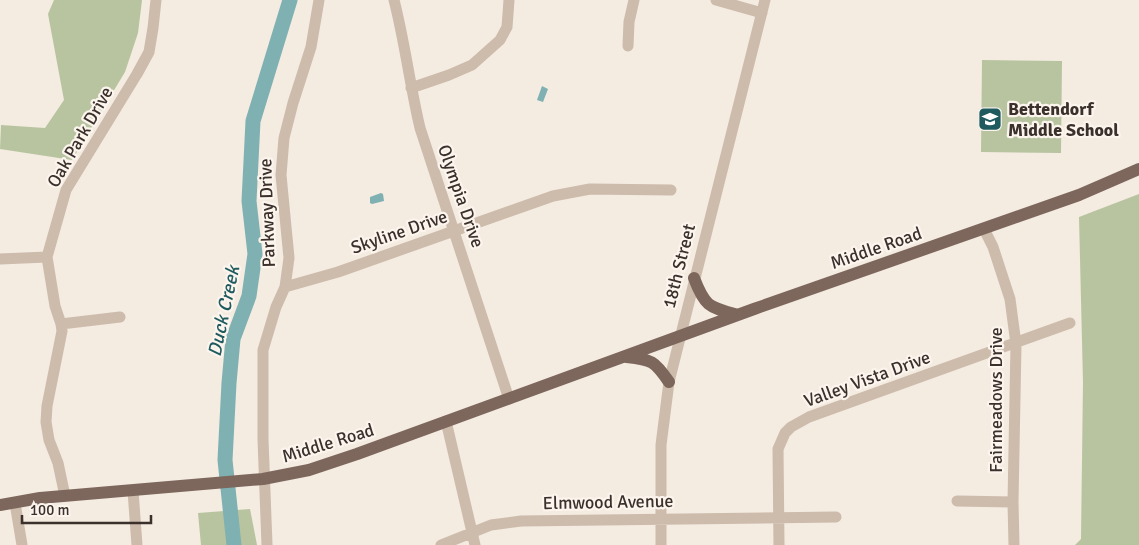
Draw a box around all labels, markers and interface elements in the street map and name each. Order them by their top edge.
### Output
street label: Oak Park Drive [42,83,118,191]
place label: Bettendorf Middle School [1008,98,1119,141]
school or university icon: Bettendorf Middle School [977,106,1003,132]
street label: Olympia Drive [433,142,489,250]
street label: Parkway Drive [254,158,280,268]
street label: Skyline Drive [348,205,450,259]
street label: 18th Street [658,221,700,311]
street label: Middle Road [827,222,925,274]
water label: Duck Creek [203,262,246,359]
street label: Fairmeadows Drive [985,327,1007,473]
street label: Valley Vista Drive [801,346,933,412]
street label: Middle Road [279,419,377,467]
street label: Elmwood Avenue [542,490,674,514]
scale bar [22,492,151,524]
text: 100 m [30,501,70,519]

